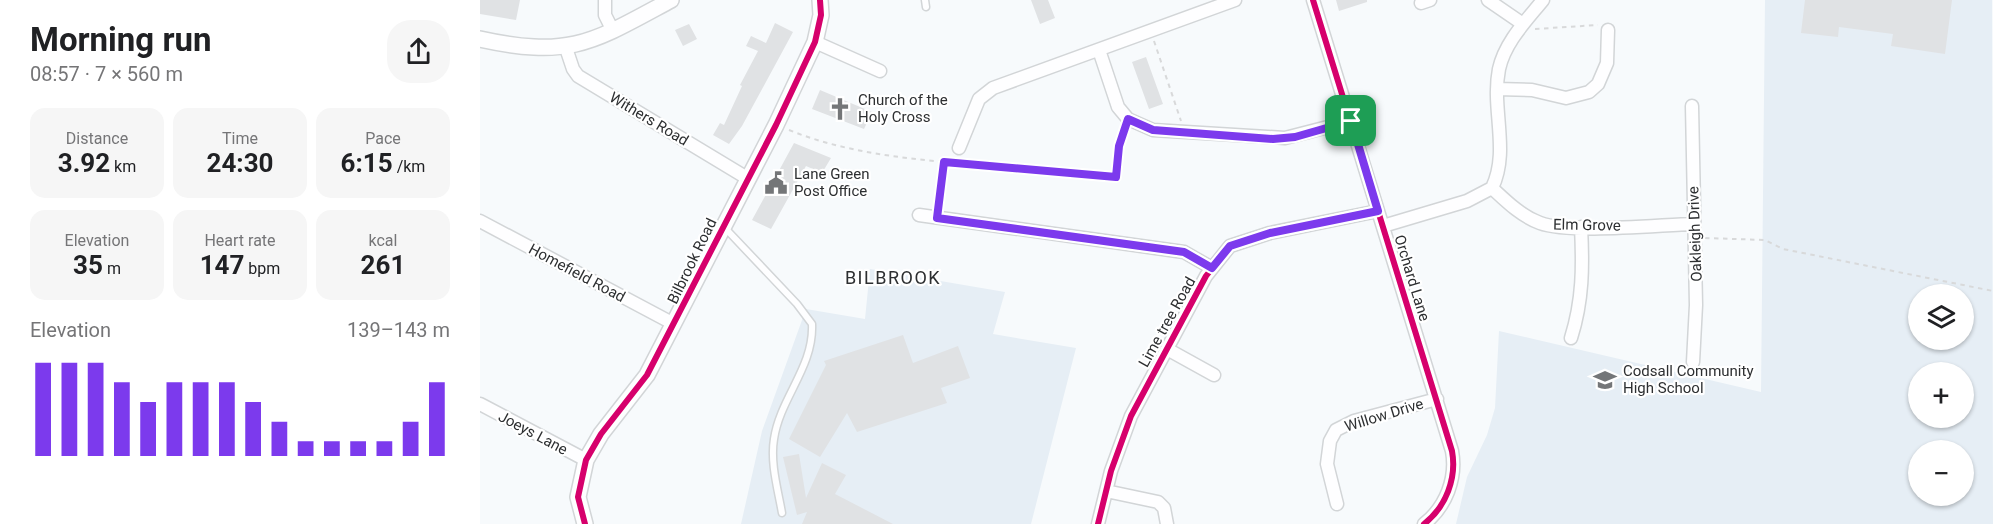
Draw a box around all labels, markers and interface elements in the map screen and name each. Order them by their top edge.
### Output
text: Morning run [30,20,211,59]
button: share [387,20,450,83]
text: 08:57 · 7 × 560 m [30,62,183,86]
street label: Withers Road [606,88,692,150]
place label: Church of the Holy Cross [858,91,948,126]
pin [1325,95,1376,146]
church icon: Church of the Holy Cross [827,96,853,122]
icon: arrive [1334,104,1367,137]
text: Distance [66,129,128,148]
text: Time [222,129,258,148]
text: Pace [365,129,401,148]
text: 3.92 [58,148,110,178]
text: 24:30 [207,148,274,178]
text: 6:15 [341,148,393,178]
text: km [110,157,136,176]
text: /km [393,157,425,176]
place label: Lane Green Post Office [794,165,870,200]
public building icon: Lane Green Post Office [763,170,789,196]
street label: Oakleigh Drive [1684,186,1706,282]
street label: Bilbrook Road [664,215,720,307]
street label: Elm Grove [1553,215,1621,235]
text: Elevation [65,231,129,250]
text: Heart rate [204,231,276,250]
text: kcal [369,231,397,250]
street label: Orchard Lane [1390,233,1434,323]
street label: Homefield Road [526,240,628,306]
text: 35 [73,250,103,280]
text: 147 [200,250,244,280]
text: 261 [361,250,405,280]
text: m [103,259,121,278]
text: bpm [244,259,280,278]
district label: BILBROOK [845,267,941,288]
street label: Lime tree Road [1135,274,1199,370]
map controls [1908,284,1974,506]
button: layers [1908,284,1974,350]
text: Elevation [30,318,111,342]
text: 139–143 m [347,318,450,342]
place label: Codsall Community High School [1623,362,1754,397]
button: + [1908,362,1974,428]
school or university icon: Codsall Community High School [1592,367,1618,393]
street label: Willow Drive [1342,394,1426,436]
street label: Joeys Lane [495,407,571,459]
button: − [1908,440,1974,506]

